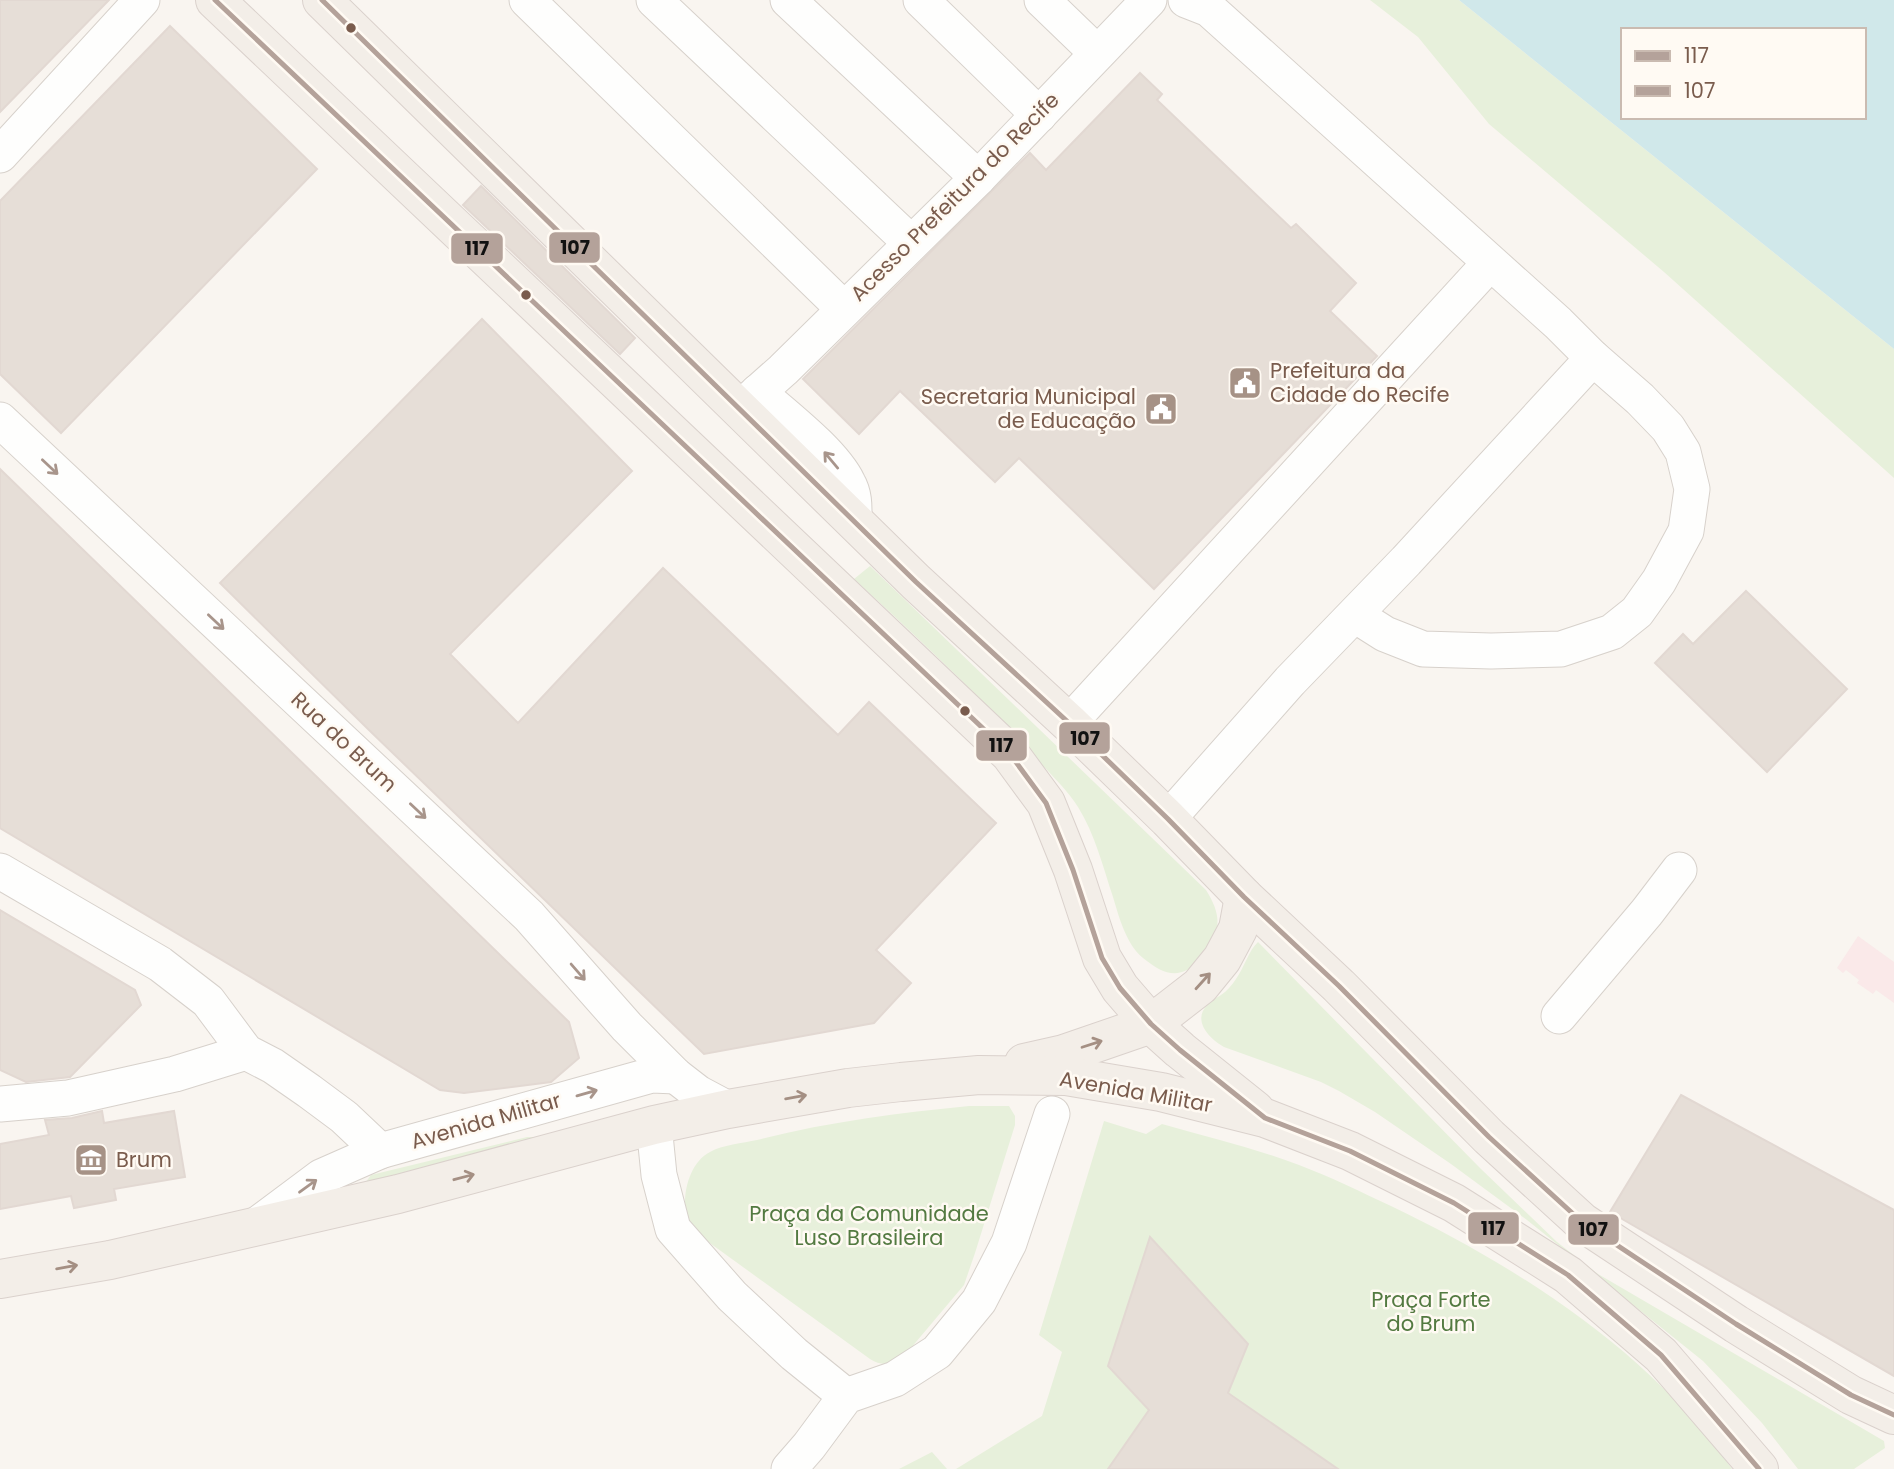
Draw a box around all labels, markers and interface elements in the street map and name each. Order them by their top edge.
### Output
unlabelled marker [344,21,358,35]
legend [1621,28,1866,119]
text: 117 [1684,41,1709,70]
text: 107 [1684,76,1715,105]
street label: Acesso Prefeitura do Recife [844,86,1066,308]
line badge: 107 [548,231,601,264]
line badge: 117 [450,232,504,265]
text: 107 [560,234,590,261]
text: 117 [465,235,489,262]
unlabelled marker [519,288,533,302]
place label: Prefeitura da Cidade do Recife [1270,356,1449,409]
public building icon: Prefeitura da Cidade do Recife [1226,364,1264,402]
place label: Secretaria Municipal de Educação [921,382,1136,435]
public building icon: Secretaria Municipal de Educação [1142,390,1180,428]
one-way arrow [823,451,839,469]
one-way arrow [41,458,58,475]
one-way arrow [207,614,224,631]
street label: Rua do Brum [285,685,404,798]
unlabelled marker [958,704,972,718]
line badge: 107 [1058,721,1111,755]
text: 107 [1070,725,1100,752]
line badge: 117 [975,729,1028,762]
text: 117 [989,732,1013,759]
one-way arrow [409,803,426,820]
one-way arrow [570,963,586,981]
one-way arrow [1195,972,1211,990]
one-way arrow [1081,1037,1103,1050]
street label: Avenida Militar [1057,1064,1215,1119]
street label: Avenida Militar [407,1085,564,1156]
one-way arrow [576,1085,598,1098]
one-way arrow [784,1090,807,1103]
museum icon: Brum [72,1141,110,1179]
place label: Brum [116,1145,172,1174]
one-way arrow [452,1170,475,1183]
one-way arrow [298,1179,317,1193]
park label: Praça da Comunidade Luso Brasileira [749,1199,989,1252]
line badge: 117 [1467,1211,1520,1245]
line badge: 107 [1567,1213,1620,1246]
text: 117 [1481,1215,1505,1242]
text: 107 [1578,1216,1608,1243]
one-way arrow [55,1260,78,1273]
park label: Praça Forte do Brum [1371,1285,1491,1338]

